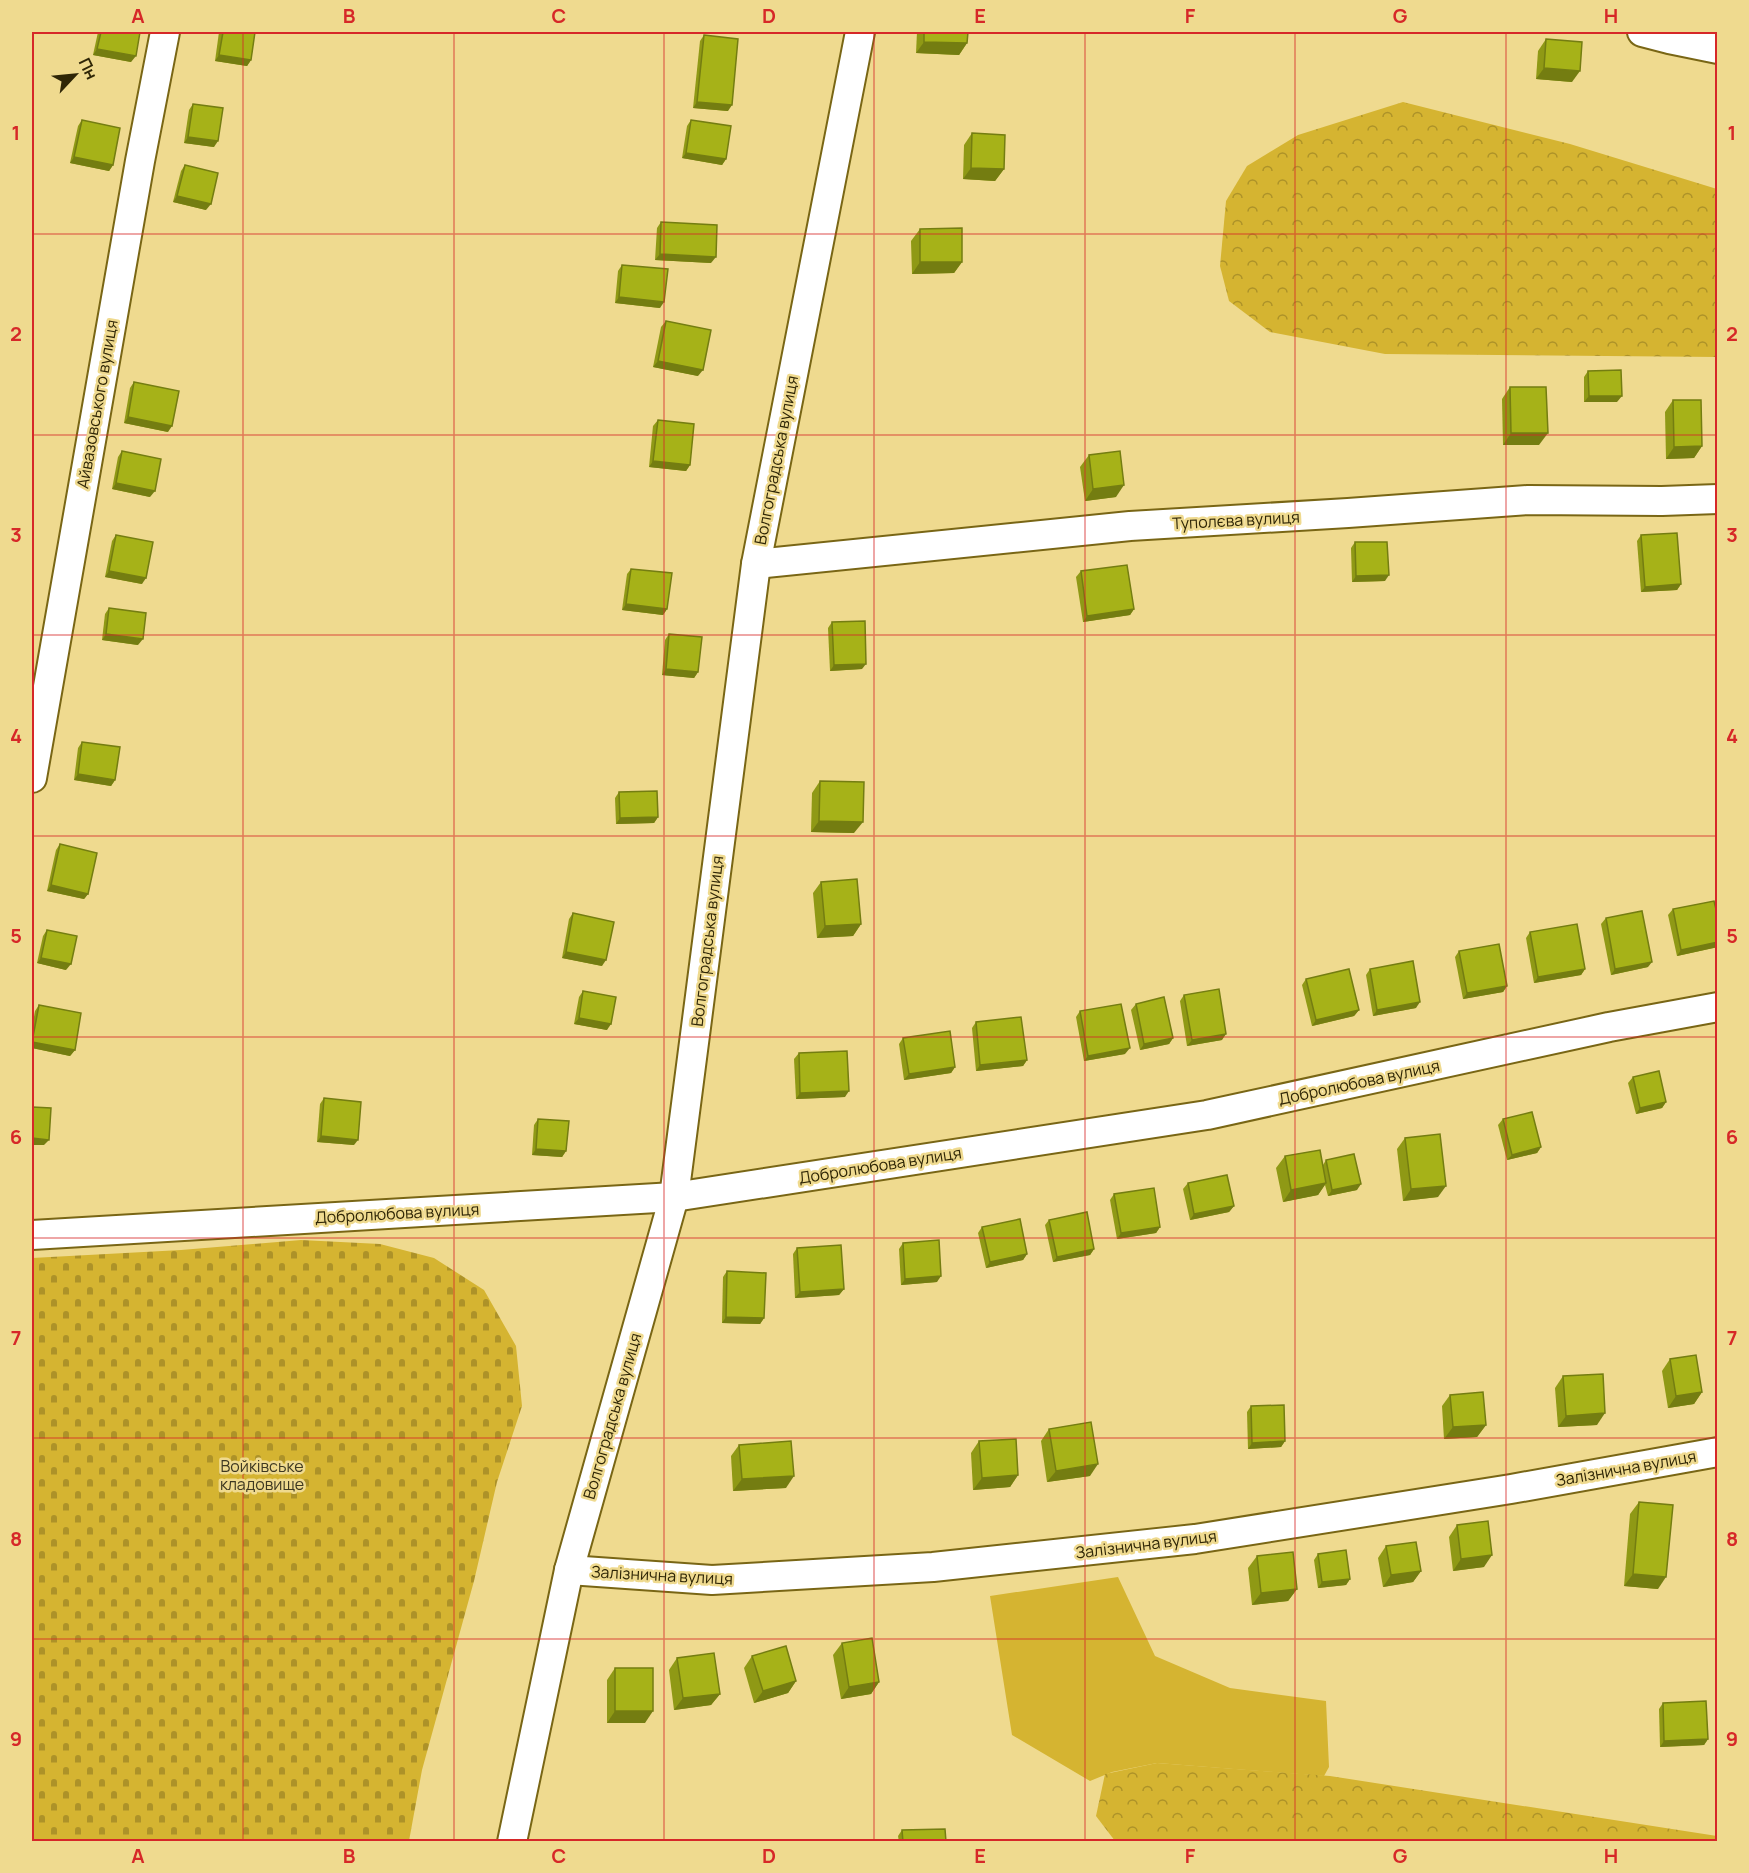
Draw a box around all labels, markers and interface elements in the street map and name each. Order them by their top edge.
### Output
text: A [131,2,145,29]
text: B [343,2,356,29]
text: C [552,2,566,29]
text: D [762,2,776,29]
text: E [974,2,986,29]
text: F [1185,2,1196,29]
text: G [1393,2,1408,29]
text: H [1604,2,1618,29]
north arrow [45,45,105,105]
text: Пн [74,54,103,83]
text: 1 [12,119,20,146]
text: 1 [1728,119,1736,146]
street label: Айвазовського вулиця [71,318,123,490]
text: 2 [10,320,22,347]
text: 2 [1726,320,1738,347]
street label: Волгоградська вулиця [749,374,803,546]
street label: Туполєва вулиця [1172,506,1300,534]
text: 3 [10,521,22,548]
text: 3 [1726,521,1738,548]
text: 4 [10,722,22,749]
text: 4 [1726,722,1738,749]
street label: Волгоградська вулиця [686,854,728,1028]
text: 5 [10,922,22,949]
text: 5 [1726,922,1738,949]
street label: Добролюбова вулиця [1276,1054,1442,1110]
text: 6 [10,1123,22,1150]
text: 6 [1726,1123,1738,1150]
street label: Добролюбова вулиця [797,1141,963,1189]
street label: Добролюбова вулиця [314,1198,480,1228]
text: 7 [11,1324,21,1351]
text: 7 [1727,1324,1737,1351]
street label: Волгоградська вулиця [578,1330,646,1502]
street label: Залізнична вулиця [1554,1445,1698,1491]
park label: Войківське кладовище [220,1455,304,1495]
street label: Залізнична вулиця [1074,1524,1218,1564]
text: 8 [10,1525,22,1552]
text: 8 [1726,1525,1738,1552]
street label: Залізнична вулиця [591,1560,733,1590]
text: 9 [10,1725,22,1752]
text: 9 [1726,1725,1738,1752]
text: A [131,1842,145,1869]
text: B [343,1842,356,1869]
text: C [552,1842,566,1869]
text: D [762,1842,776,1869]
text: E [974,1842,986,1869]
text: F [1185,1842,1196,1869]
text: G [1393,1842,1408,1869]
text: H [1604,1842,1618,1869]

